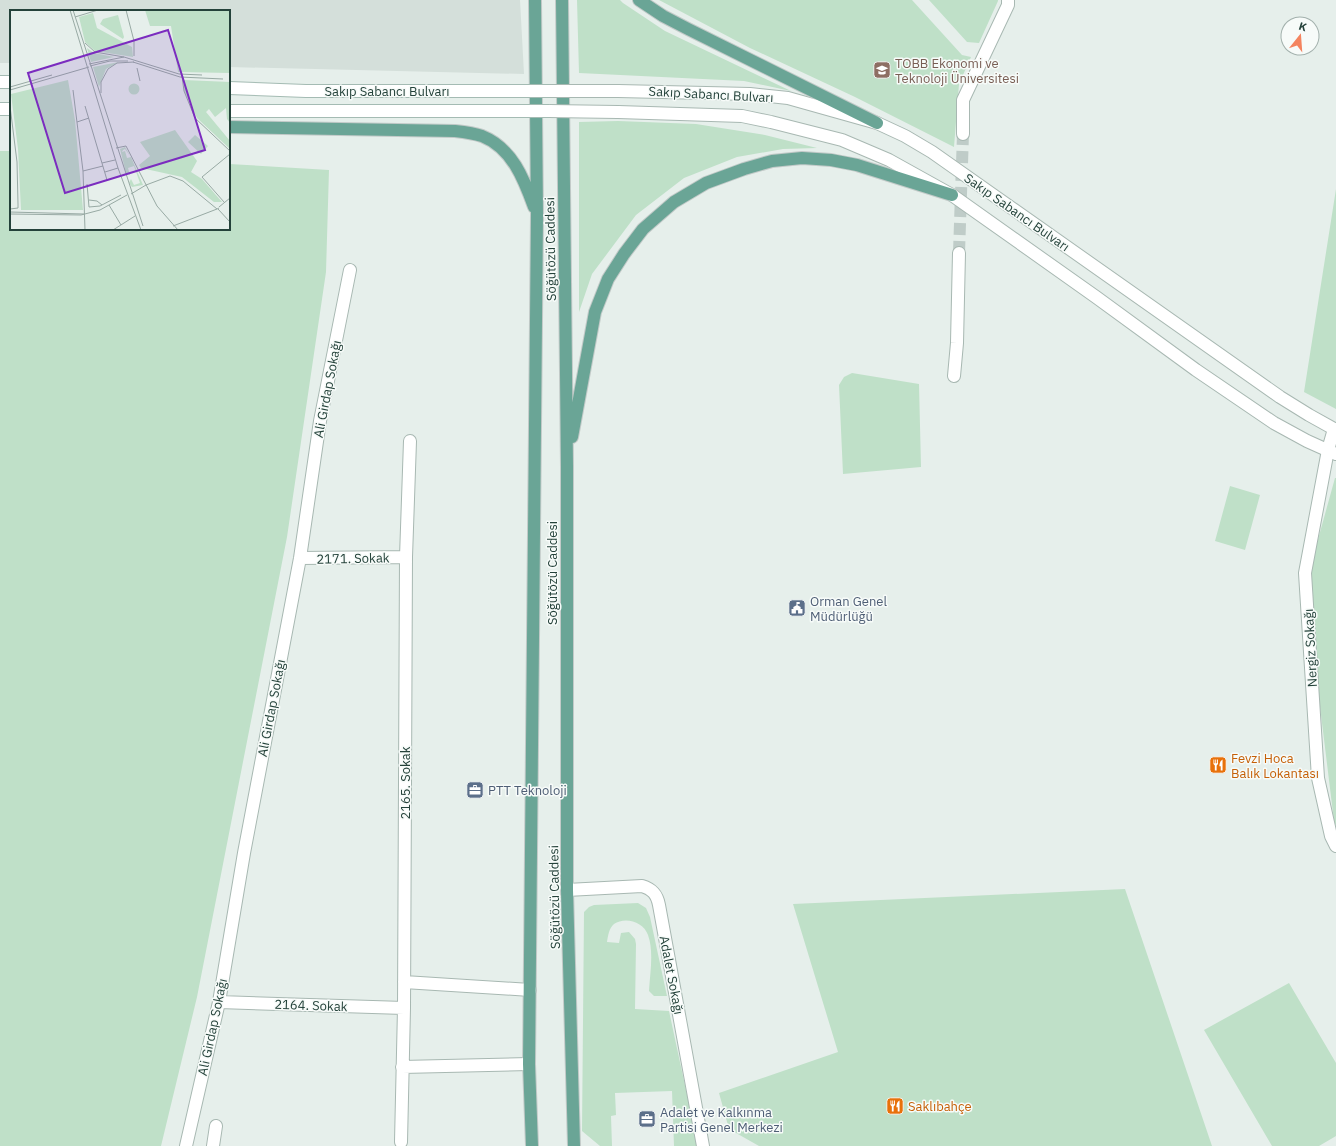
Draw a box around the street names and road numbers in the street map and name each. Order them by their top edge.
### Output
street label: Sakıp Sabancı Bulvarı [325,83,449,100]
street label: Sakıp Sabancı Bulvarı [648,83,774,106]
street label: Sakıp Sabancı Bulvarı [961,170,1073,255]
street label: Söğütözü Caddesi [541,197,560,301]
street label: Ali Girdap Sokağı [310,339,345,439]
street label: Söğütözü Caddesi [544,521,561,625]
street label: 2171. Sokak [316,549,390,568]
street label: Nergiz Sokağı [1300,608,1321,688]
street label: Ali Girdap Sokağı [254,658,289,758]
street label: 2165. Sokak [397,746,414,820]
street label: Söğütözü Caddesi [545,845,564,949]
street label: Adalet Sokağı [656,934,687,1016]
street label: Ali Girdap Sokağı [194,977,231,1077]
street label: 2164. Sokak [274,996,348,1015]

